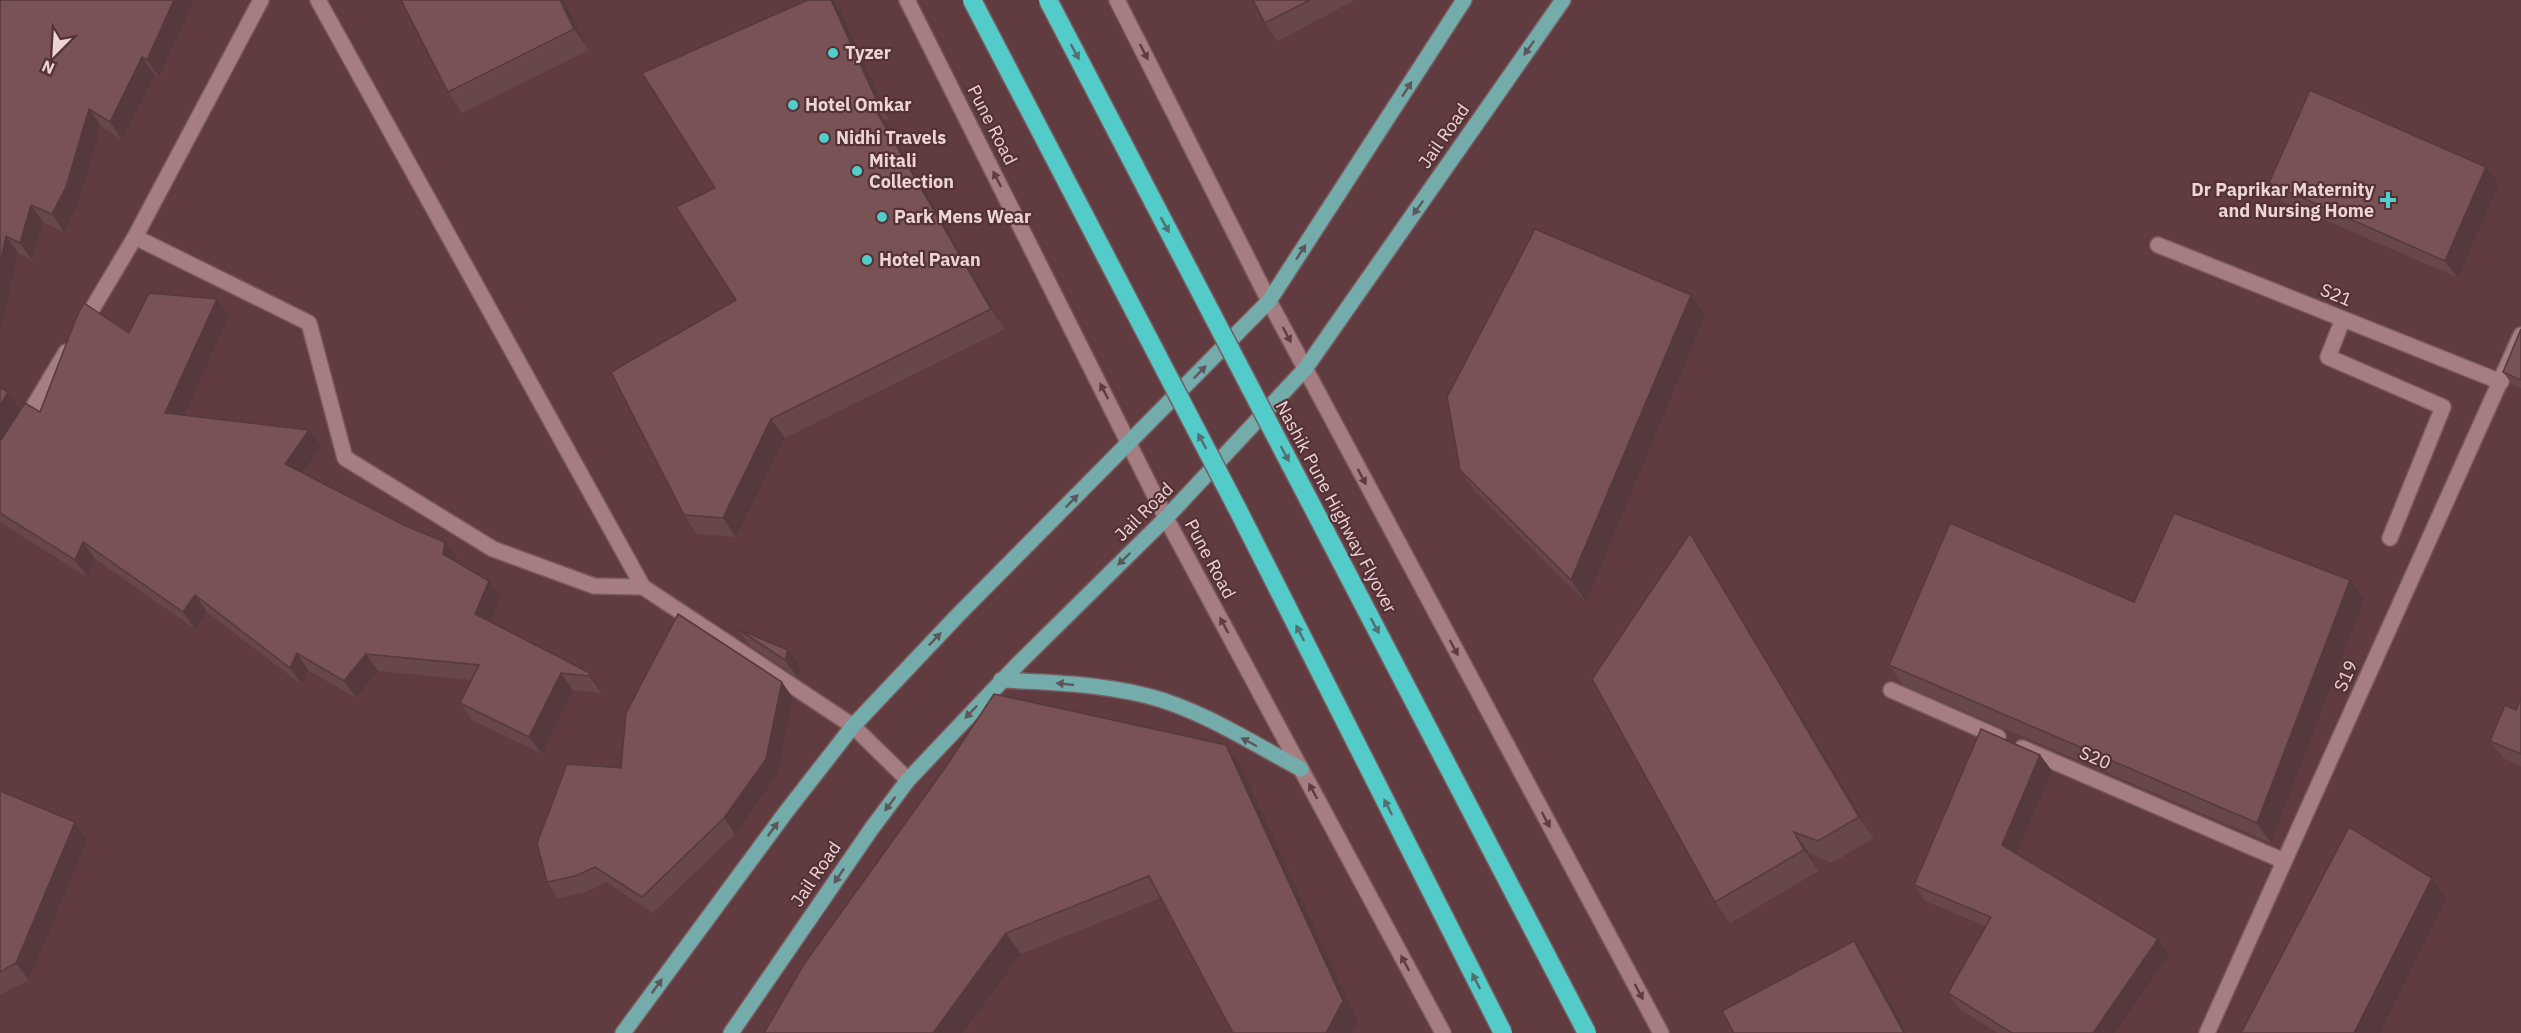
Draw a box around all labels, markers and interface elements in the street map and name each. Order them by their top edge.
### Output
north arrow [24,24,84,84]
one-way arrow [1524,40,1535,56]
place label: Tyzer [845,41,891,64]
one-way arrow [1070,44,1080,61]
one-way arrow [1139,44,1148,61]
marker: Tyzer [826,46,840,60]
text: N [39,56,57,79]
one-way arrow [1401,80,1412,97]
street label: Pune Road [962,81,1022,169]
place label: Hotel Omkar [805,93,912,116]
marker: Hotel Omkar [786,98,800,112]
street label: Jail Road [1413,99,1474,173]
place label: Nidhi Travels [836,126,946,149]
marker: Nidhi Travels [817,131,831,145]
place label: Mitali Collection [869,149,954,193]
marker: Mitali Collection [850,164,864,178]
one-way arrow [992,171,1002,188]
place label: Dr Paprikar Maternity and Nursing Home [2191,178,2374,222]
marker: Dr Paprikar Maternity and Nursing Home [2379,191,2397,209]
one-way arrow [1412,199,1424,215]
place label: Park Mens Wear [894,205,1031,228]
marker: Park Mens Wear [875,210,889,224]
one-way arrow [1160,216,1170,233]
one-way arrow [1295,244,1306,260]
place label: Hotel Pavan [879,248,981,271]
marker: Hotel Pavan [860,253,874,267]
street label: S21 [2317,278,2355,311]
one-way arrow [1282,327,1292,344]
one-way arrow [1193,364,1207,379]
one-way arrow [1099,383,1108,400]
street label: Nashik Pune Highway Flyover [1271,397,1402,617]
one-way arrow [1197,432,1207,449]
one-way arrow [1280,445,1289,462]
one-way arrow [1357,468,1367,485]
street label: Jail Road [1109,477,1178,546]
one-way arrow [1065,494,1080,508]
street label: Pune Road [1180,515,1241,603]
one-way arrow [1117,552,1132,566]
one-way arrow [1219,616,1229,633]
one-way arrow [1370,618,1380,635]
one-way arrow [1296,624,1305,641]
one-way arrow [927,633,941,647]
one-way arrow [1449,640,1459,657]
street label: S19 [2329,656,2363,695]
one-way arrow [1056,679,1075,689]
one-way arrow [965,704,979,718]
one-way arrow [1241,737,1258,747]
street label: S20 [2076,741,2114,774]
one-way arrow [1308,782,1318,799]
one-way arrow [884,796,897,812]
one-way arrow [1384,798,1393,815]
one-way arrow [1541,811,1551,829]
one-way arrow [767,821,779,837]
street label: Jail Road [785,837,846,911]
one-way arrow [834,868,845,884]
one-way arrow [1400,954,1410,971]
one-way arrow [1472,972,1481,989]
one-way arrow [651,978,663,993]
one-way arrow [1634,984,1644,1001]

